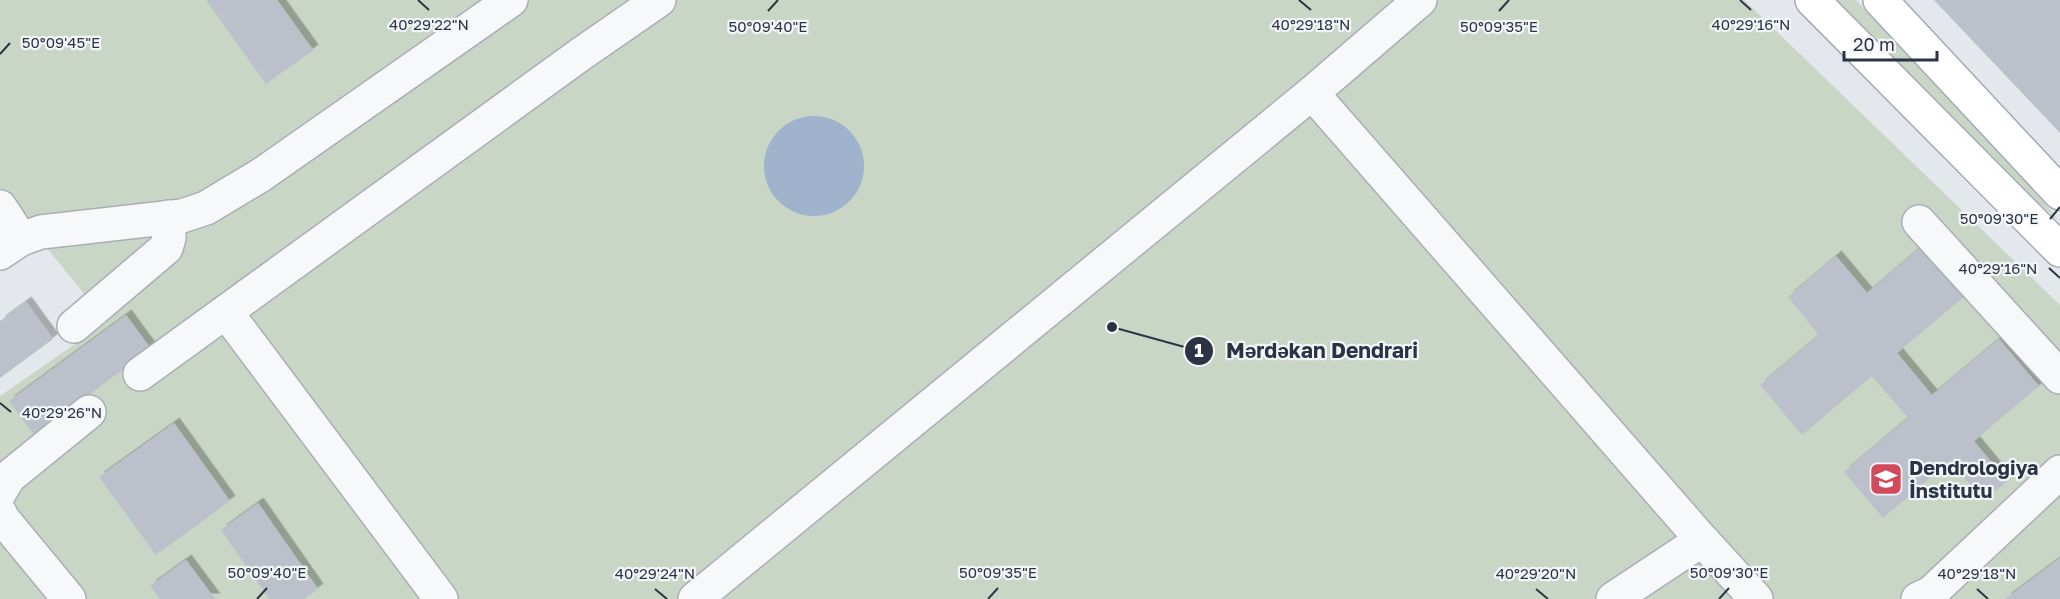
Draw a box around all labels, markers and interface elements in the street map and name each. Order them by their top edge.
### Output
text: 40°29'22"N [389,15,469,33]
text: 40°29'18"N [1271,15,1351,33]
text: 40°29'16"N [1712,15,1790,33]
text: 50°09'40"E [729,17,807,35]
text: 50°09'35"E [1460,17,1538,35]
scale bar [1844,24,1937,62]
text: 50°09'45"E [22,33,100,51]
text: 20 m [1853,33,1895,55]
text: 50°09'30"E [1960,209,2038,227]
text: 40°29'16"N [1959,259,2037,277]
callout: Mərdəkan Dendrari [1184,332,1430,371]
text: Mərdəkan Dendrari [1226,337,1418,363]
text: 1 [1194,339,1204,361]
text: 40°29'26"N [22,403,102,421]
place label: Dendrologiya İnstitutu [1909,455,2038,502]
school or university icon: Dendrologiya İnstitutu [1868,461,1904,497]
text: 50°09'40"E [228,563,306,581]
text: 50°09'35"E [959,563,1037,581]
text: 50°09'30"E [1690,563,1768,581]
text: 40°29'24"N [615,564,695,582]
text: 40°29'20"N [1496,564,1576,582]
text: 40°29'18"N [1937,564,2017,582]

